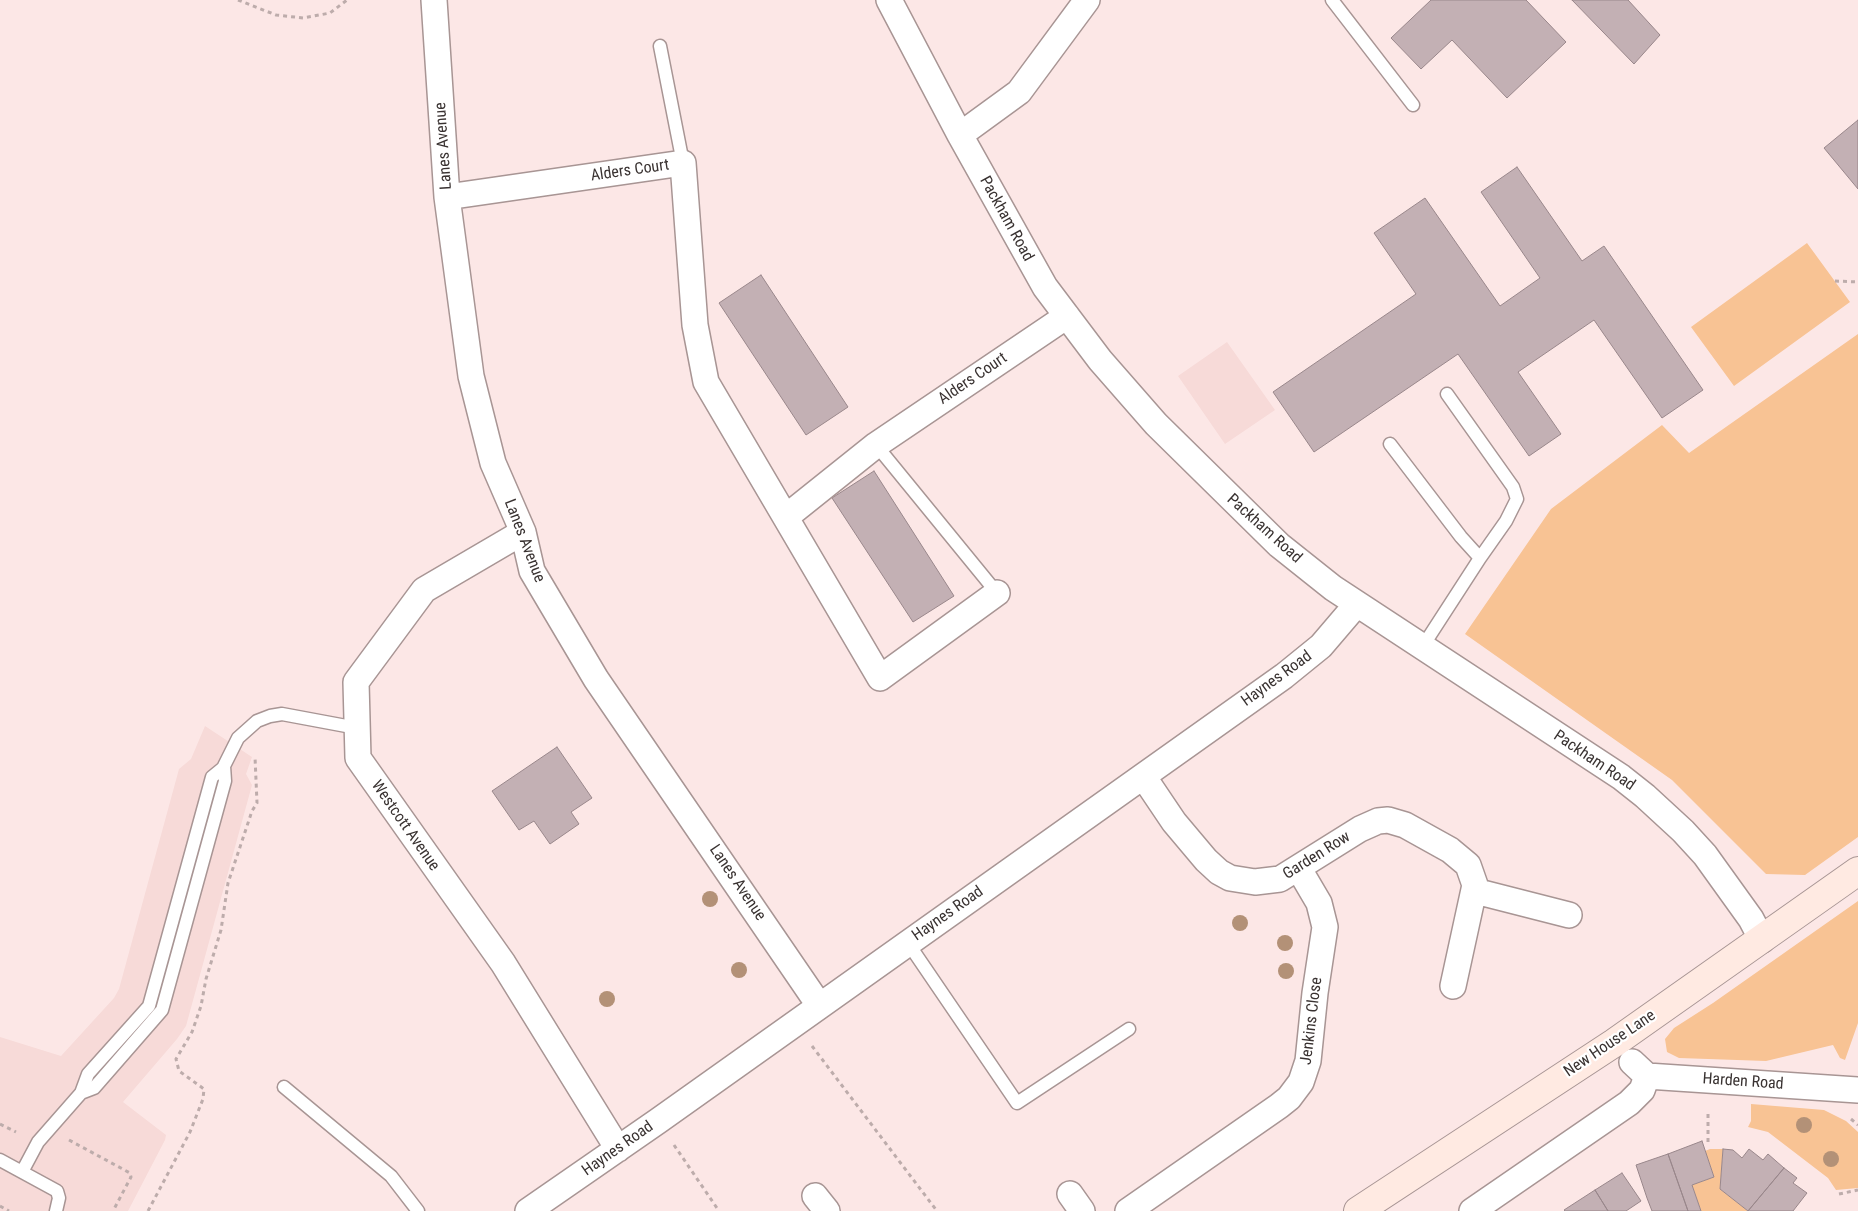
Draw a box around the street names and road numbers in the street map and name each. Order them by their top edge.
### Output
street label: Lanes Avenue [431,102,457,190]
street label: Alders Court [590,156,670,186]
street label: Packham Road [975,173,1037,265]
street label: Alders Court [935,349,1011,409]
street label: Packham Road [1223,490,1305,568]
street label: Lanes Avenue [499,497,549,585]
street label: Haynes Road [1238,647,1316,711]
street label: Packham Road [1550,727,1638,795]
street label: Westcott Avenue [367,777,443,875]
street label: Garden Row [1280,828,1354,884]
street label: Lanes Avenue [705,841,769,925]
street label: Haynes Road [909,882,987,946]
street label: Jenkins Close [1297,976,1327,1066]
street label: New House Lane [1561,1006,1659,1082]
street label: Harden Road [1702,1070,1784,1094]
street label: Haynes Road [579,1117,657,1181]

